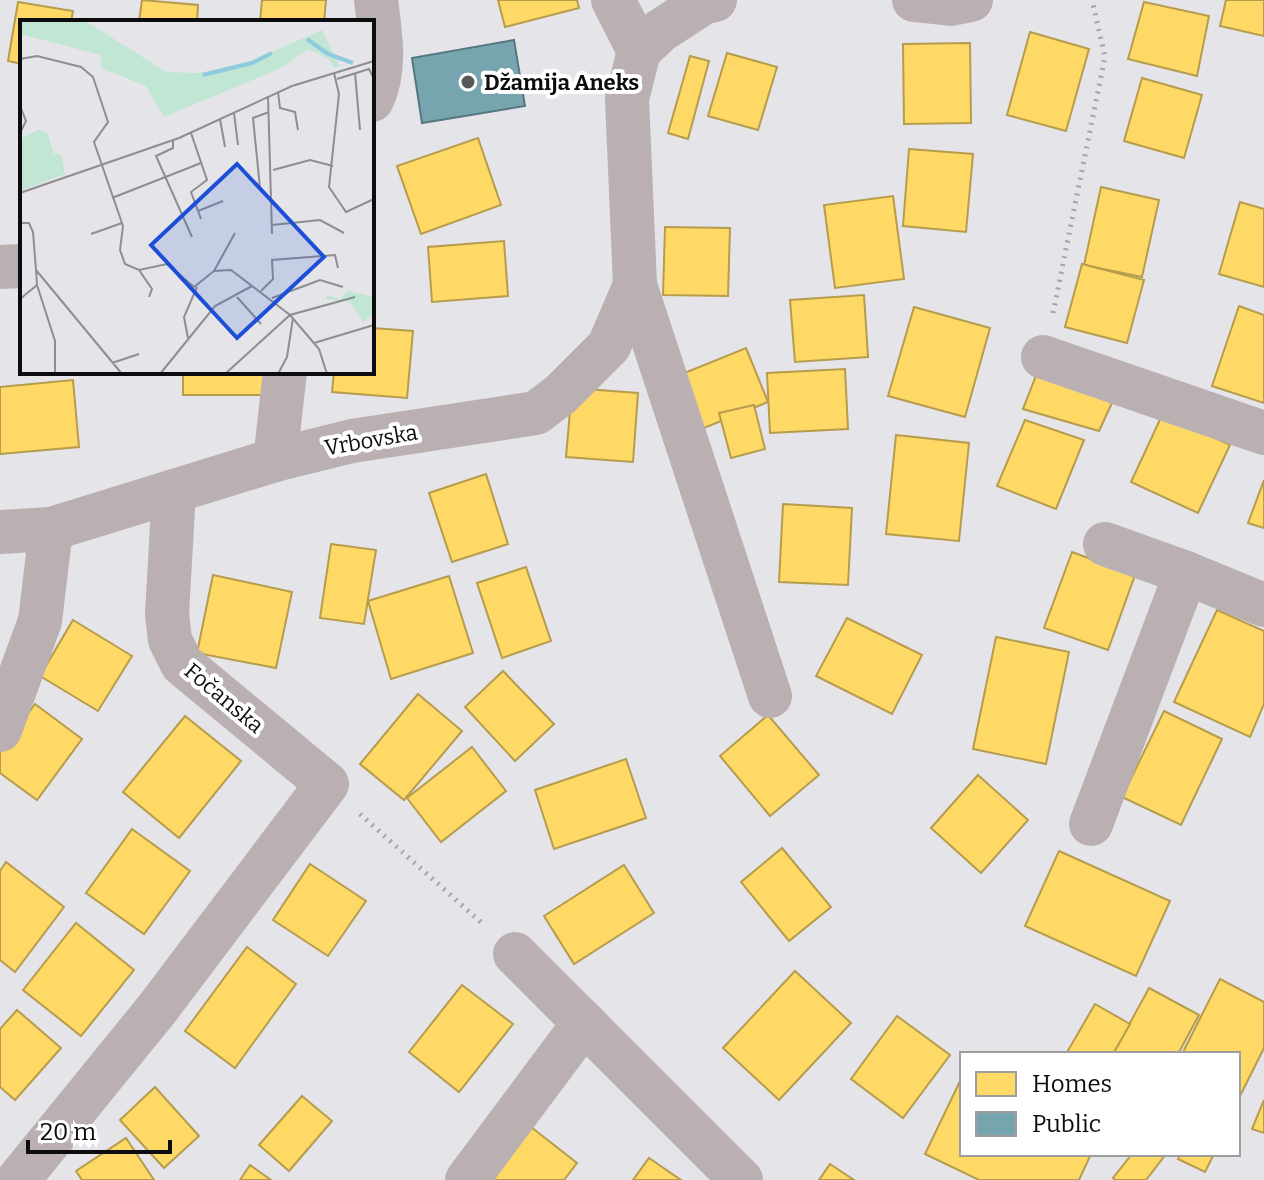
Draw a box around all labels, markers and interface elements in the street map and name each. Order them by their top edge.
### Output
inset map [20,20,374,374]
place label: Džamija Aneks [484,69,639,96]
marker: Džamija Aneks [459,73,477,91]
street label: Vrbovska [322,419,420,461]
street label: Fočanska [179,657,269,739]
legend [960,1052,1240,1156]
text: Homes [1032,1070,1112,1098]
scale bar [28,1104,170,1154]
text: Public [1032,1110,1101,1138]
text: 20 m [40,1118,96,1146]

